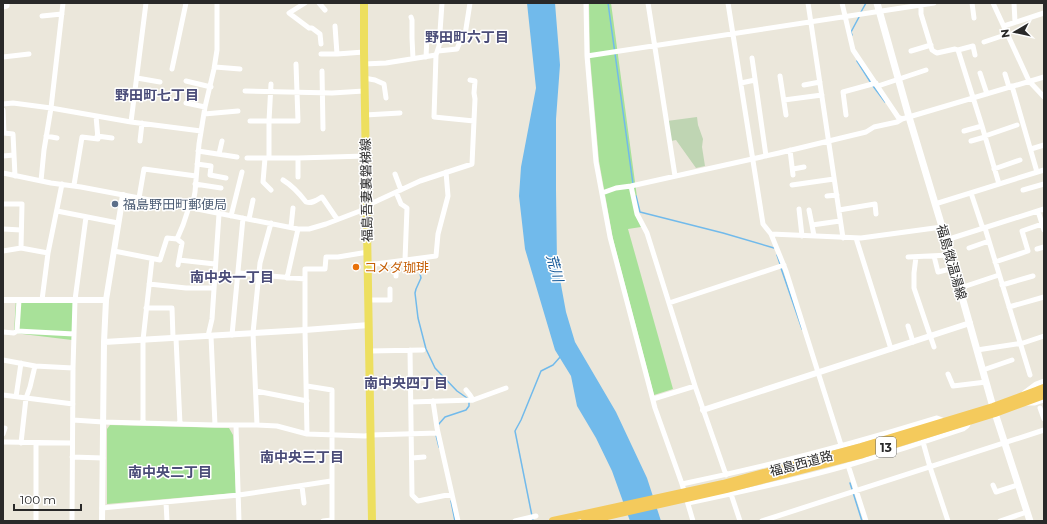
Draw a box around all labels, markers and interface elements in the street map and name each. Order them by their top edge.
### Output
north arrow [995,12,1035,52]
district label: 野田町六丁目 [425,28,509,46]
text: N [998,28,1013,39]
district label: 野田町七丁目 [115,86,199,104]
street label: 福島吾妻裏磐梯線 [357,138,375,242]
place label: 福島野田町郵便局 [123,196,227,212]
marker: 福島野田町郵便局 [110,199,120,209]
street label: 福島微温湯線 [934,222,970,302]
water label: 荒川 [543,252,568,286]
place label: コメダ珈琲 [364,259,429,275]
marker: コメダ珈琲 [351,262,361,272]
district label: 南中央一丁目 [190,268,274,286]
district label: 南中央四丁目 [364,374,448,392]
road number: 13 [876,437,896,457]
street label: 福島西道路 [768,447,834,479]
district label: 南中央三丁目 [260,448,344,466]
district label: 南中央二丁目 [128,463,212,481]
scale bar [14,486,81,512]
text: 100 m [20,492,56,507]

